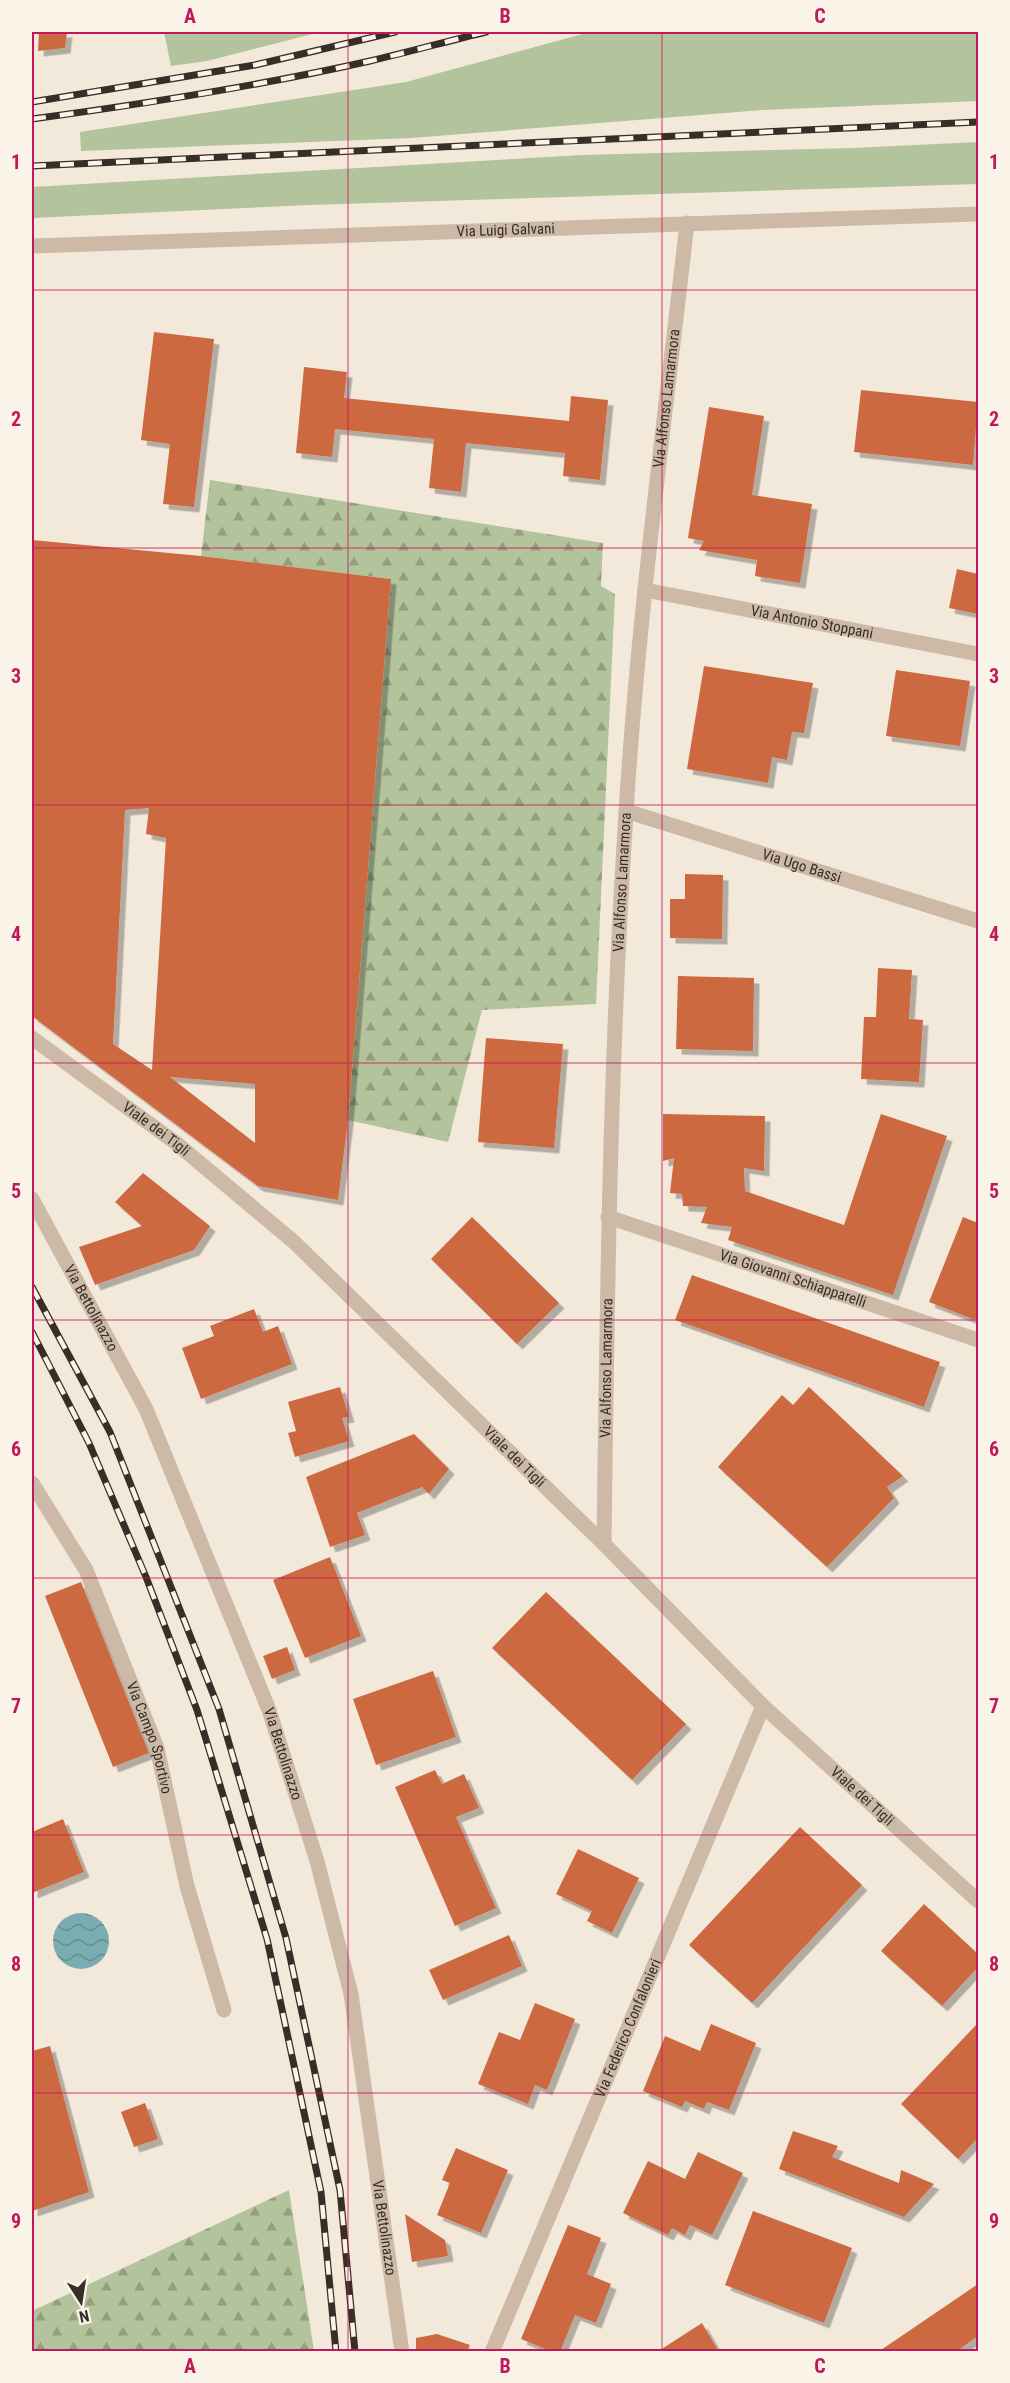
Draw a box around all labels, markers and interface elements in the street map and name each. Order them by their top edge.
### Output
text: A [184,4,196,28]
text: B [499,4,511,28]
text: C [814,4,826,28]
text: 1 [11,150,21,174]
text: 1 [989,150,999,174]
street label: Via Luigi Galvani [456,219,555,241]
street label: Via Alfonso Lamarmora [649,328,684,469]
text: 2 [11,407,21,431]
text: 2 [989,407,999,431]
street label: Via Antonio Stoppani [749,602,875,643]
text: 3 [11,664,21,688]
text: 3 [989,664,999,688]
street label: Via Alfonso Lamarmora [609,812,635,952]
street label: Via Ugo Bassi [760,845,843,887]
text: 4 [11,922,21,946]
text: 4 [989,922,999,946]
street label: Viale dei Tigli [119,1098,194,1160]
text: 5 [11,1179,21,1203]
text: 5 [989,1179,999,1203]
street label: Via Giovanni Schiapparelli [717,1246,869,1311]
street label: Via Bettolinazzo [60,1262,122,1354]
street label: Via Alfonso Lamarmora [596,1298,617,1438]
street label: Viale dei Tigli [480,1423,549,1491]
text: 6 [11,1437,21,1461]
text: 6 [989,1437,999,1461]
street label: Via Campo Sportivo [122,1679,176,1795]
text: 7 [11,1694,21,1718]
text: 7 [989,1694,999,1718]
street label: Via Bettolinazzo [260,1705,306,1802]
street label: Viale dei Tigli [827,1763,898,1829]
text: 8 [11,1952,21,1976]
text: 8 [989,1952,999,1976]
street label: Via Federico Confalonieri [591,1956,665,2101]
street label: Via Bettolinazzo [369,2179,400,2277]
text: 9 [11,2209,21,2233]
text: 9 [989,2209,999,2233]
north arrow [51,2272,111,2332]
text: N [77,2306,91,2326]
text: A [184,2354,196,2378]
text: B [499,2354,511,2378]
text: C [814,2354,826,2378]

